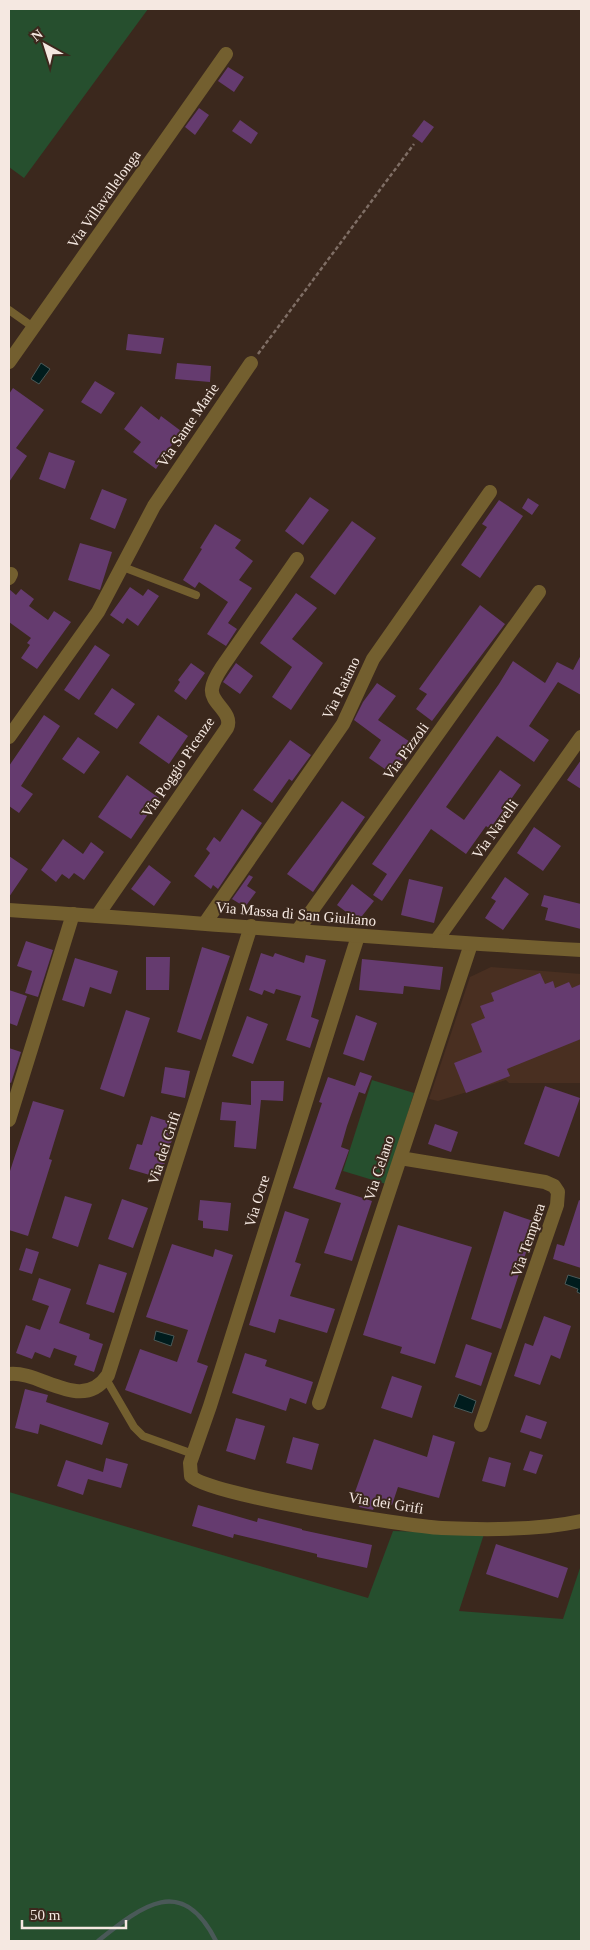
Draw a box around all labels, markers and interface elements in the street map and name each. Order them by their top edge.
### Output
north arrow [20,20,70,70]
text: N [28,26,46,44]
street label: Via Villavallelonga [64,147,144,251]
street label: Via Sante Marie [154,380,222,470]
street label: Via Raiano [319,654,363,722]
street label: Via Poggio Picenze [139,714,218,820]
street label: Via Pizzoli [380,720,432,782]
street label: Via Navelli [469,796,521,862]
street label: Via Massa di San Giuliano [215,899,377,929]
street label: Via dei Grifi [145,1110,183,1186]
street label: Via Celano [361,1134,397,1202]
street label: Via Ocre [242,1173,273,1229]
street label: Via Tempera [508,1201,548,1279]
street label: Via dei Grifi [347,1489,425,1517]
scale bar [22,1898,126,1930]
text: 50 m [30,1907,61,1923]

